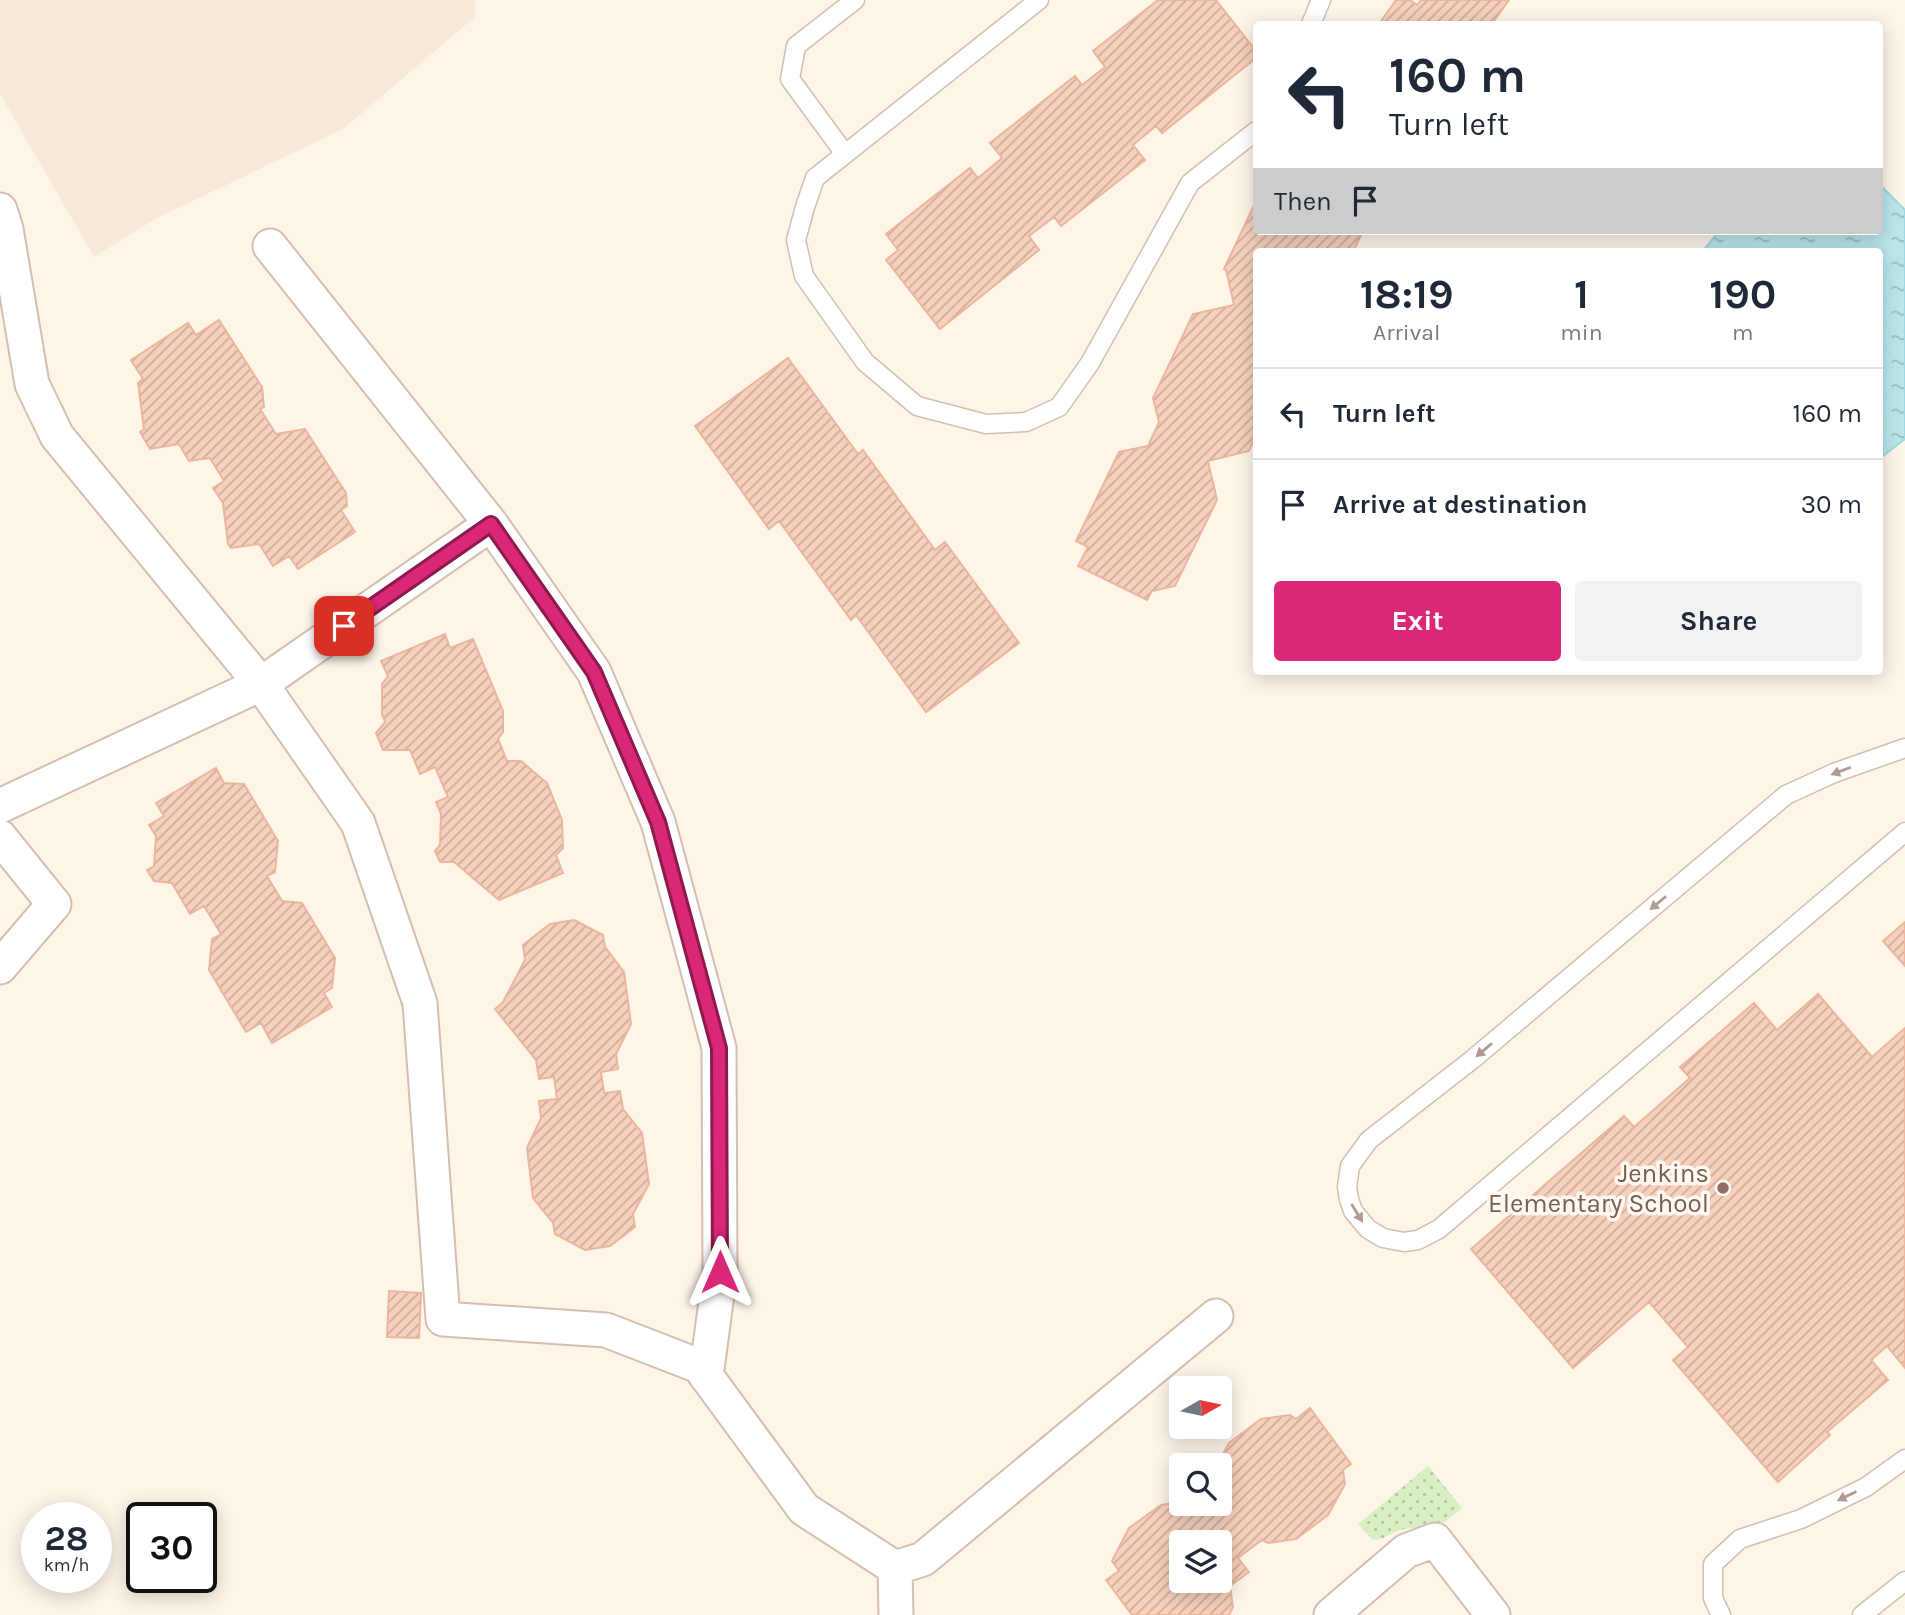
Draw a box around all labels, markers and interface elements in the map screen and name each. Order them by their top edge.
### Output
text: 160 m [1389,47,1526,104]
icon: left [1274,49,1365,140]
text: Turn left [1389,106,1509,143]
icon: arrive [1346,182,1384,220]
text: Then [1274,186,1332,217]
text: 18:19 [1360,269,1454,319]
text: 1 [1574,269,1589,319]
text: 190 [1709,269,1776,319]
text: Arrival [1373,319,1440,346]
text: min [1560,319,1603,346]
text: m [1732,319,1754,346]
icon: left [1274,395,1312,433]
text: Turn left [1333,398,1435,429]
text: 160 m [1793,398,1862,429]
icon: arrive [1274,486,1312,524]
text: Arrive at destination [1333,489,1587,520]
text: 30 m [1801,489,1862,520]
button: Exit [1274,581,1561,661]
button: Share [1575,581,1862,661]
pin [314,596,374,656]
icon: arrive [325,607,363,645]
one-way arrow [1830,765,1851,776]
one-way arrow [1649,895,1667,911]
one-way arrow [1476,1042,1493,1057]
place label: Jenkins Elementary School [1488,1158,1709,1219]
marker: Jenkins Elementary School [1715,1180,1731,1196]
one-way arrow [1350,1203,1363,1223]
position arrow [683,1235,757,1309]
north arrow [1169,1376,1232,1438]
map controls [1169,1376,1232,1593]
button: search [1169,1453,1232,1516]
one-way arrow [1837,1490,1857,1501]
speed limit sign: 30 [126,1502,217,1593]
text: 28 [45,1518,88,1559]
button: layers [1169,1530,1232,1593]
text: km/h [44,1554,89,1576]

